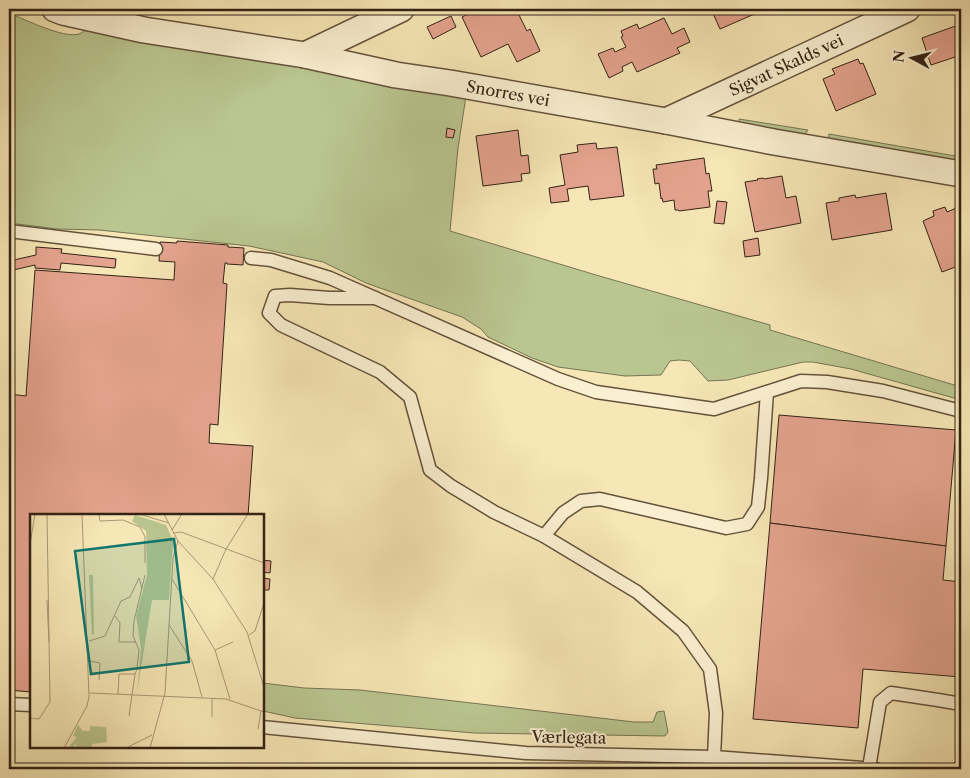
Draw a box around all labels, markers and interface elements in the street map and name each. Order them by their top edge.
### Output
street label: Sigvat Skalds vei [726,30,846,100]
north arrow [888,32,938,82]
text: N [889,49,909,64]
street label: Snorres vei [465,76,551,110]
inset map [30,514,264,748]
street label: Værlegata [530,726,607,748]

